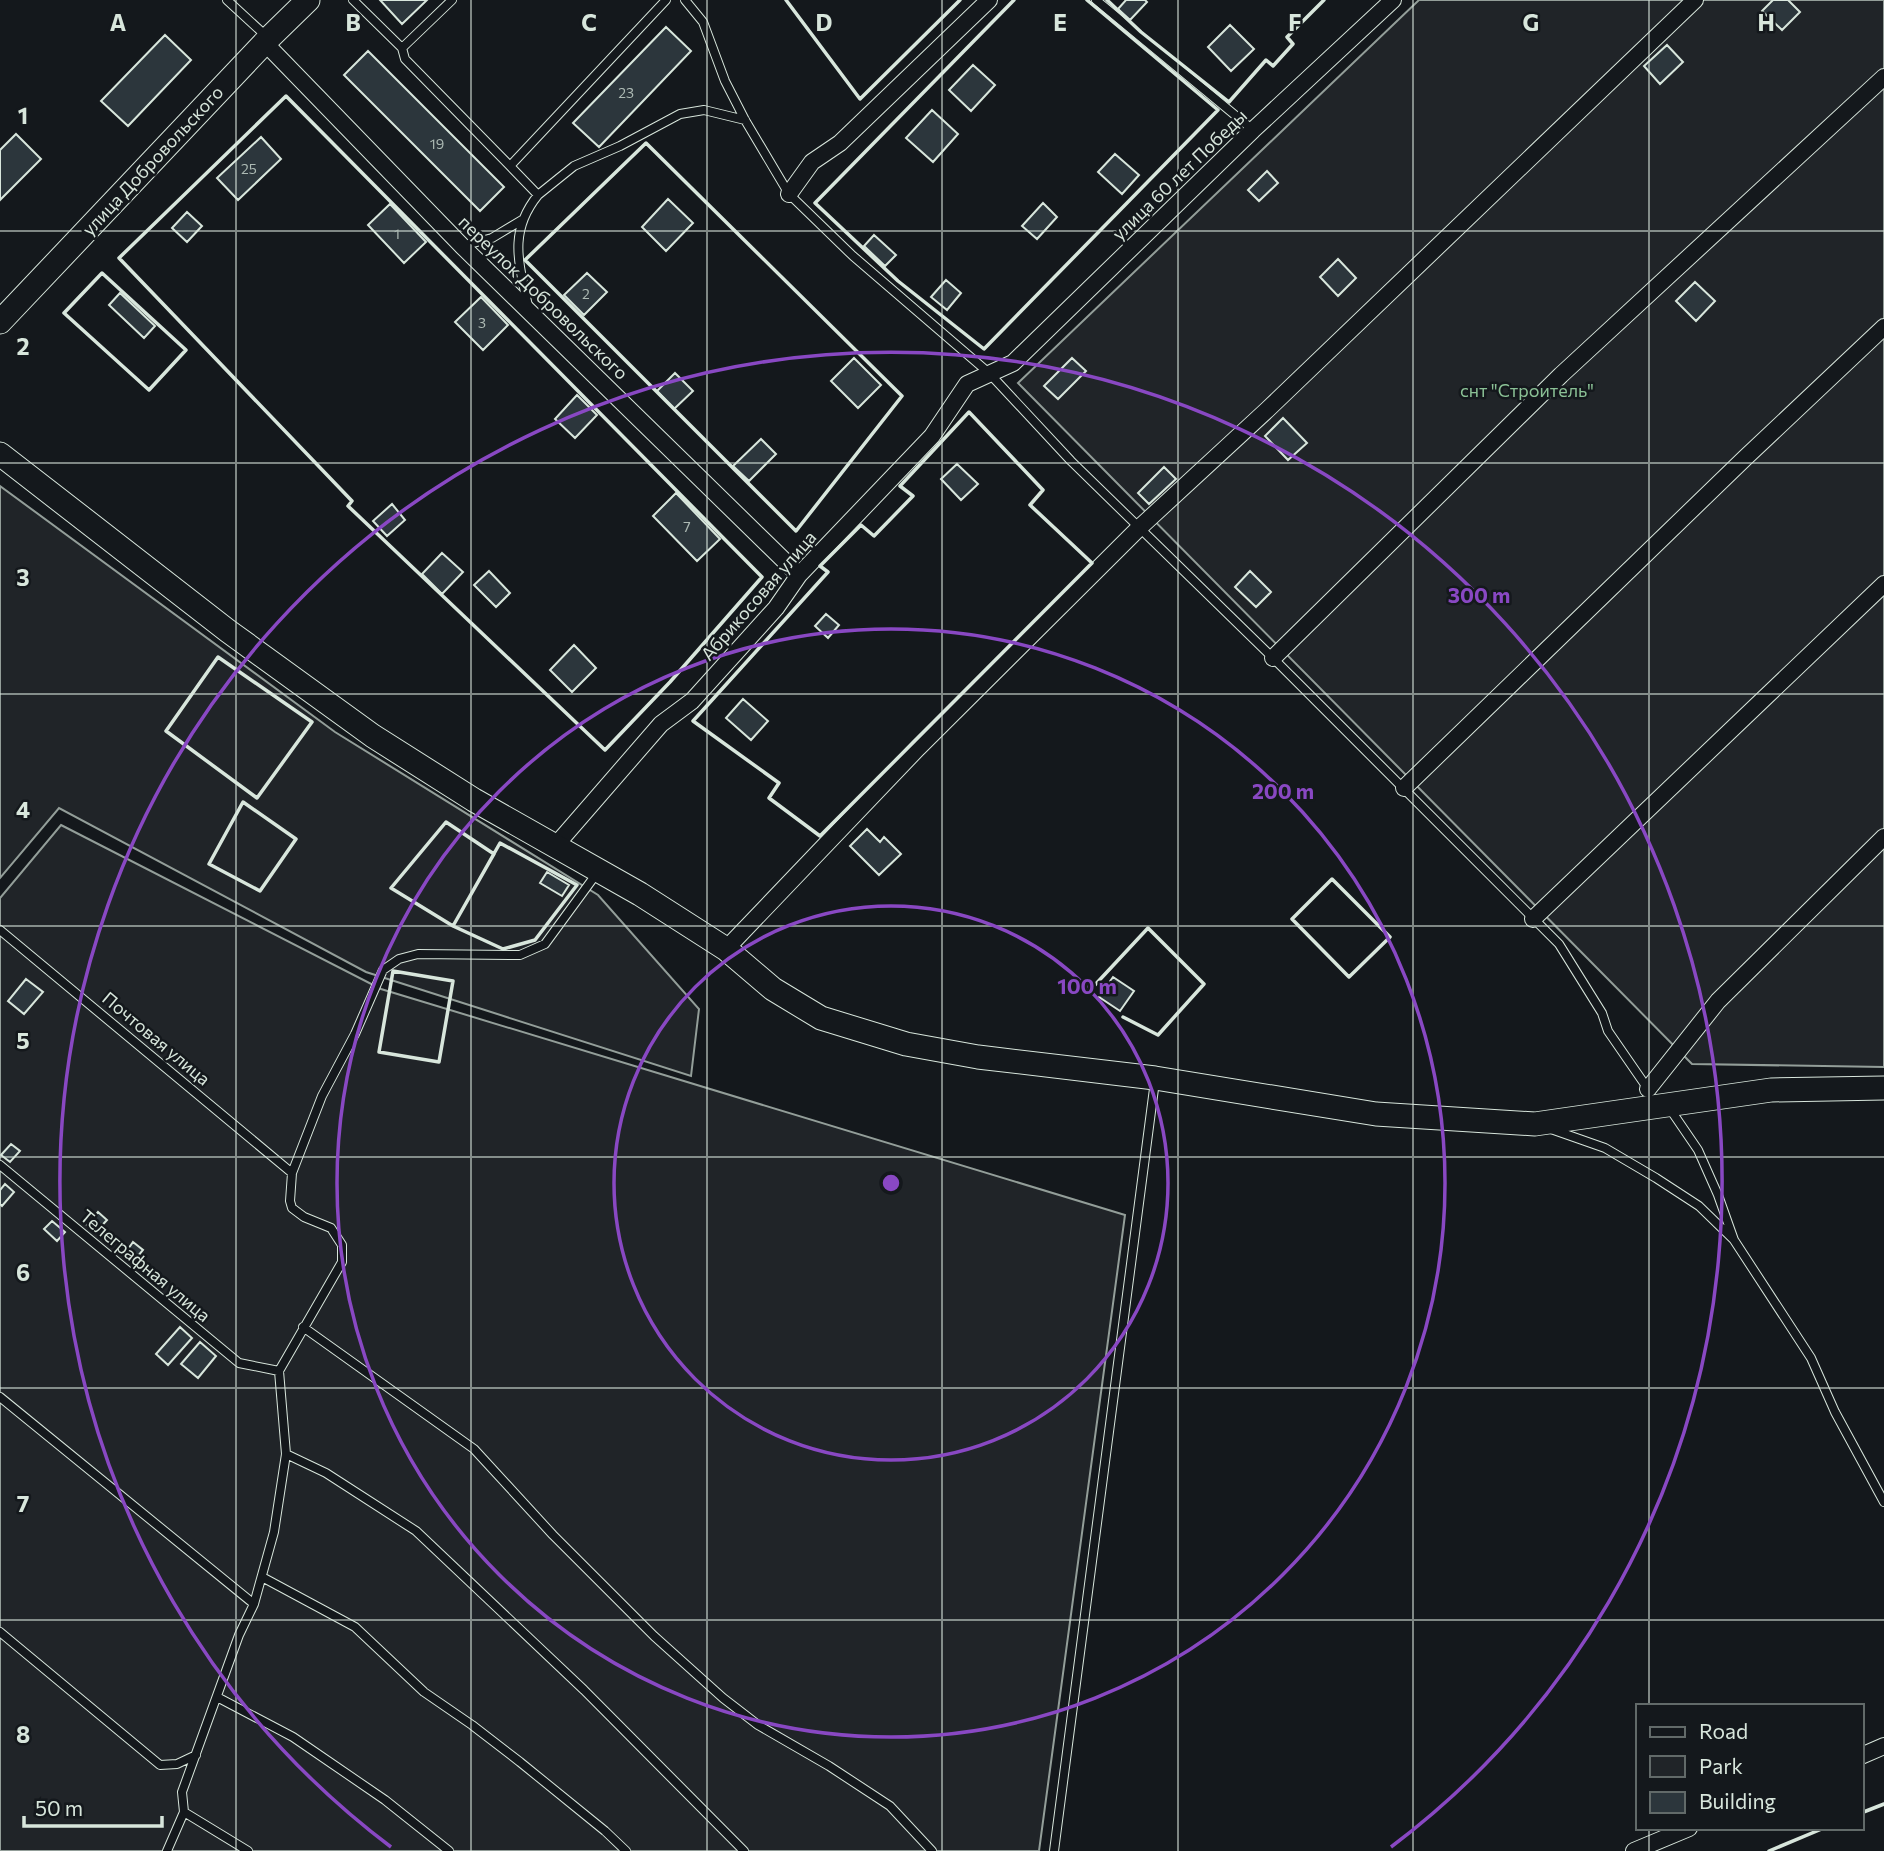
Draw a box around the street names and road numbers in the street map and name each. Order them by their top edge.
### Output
street label: улица Добровольского [77,81,227,240]
street label: улица 60 лет Победы [1107,104,1251,244]
street label: переулок Добровольского [454,211,633,384]
street label: Абрикосовая улица [696,526,820,665]
street label: Почтовая улица [98,987,215,1090]
street label: Телеграфная улица [76,1204,215,1326]

